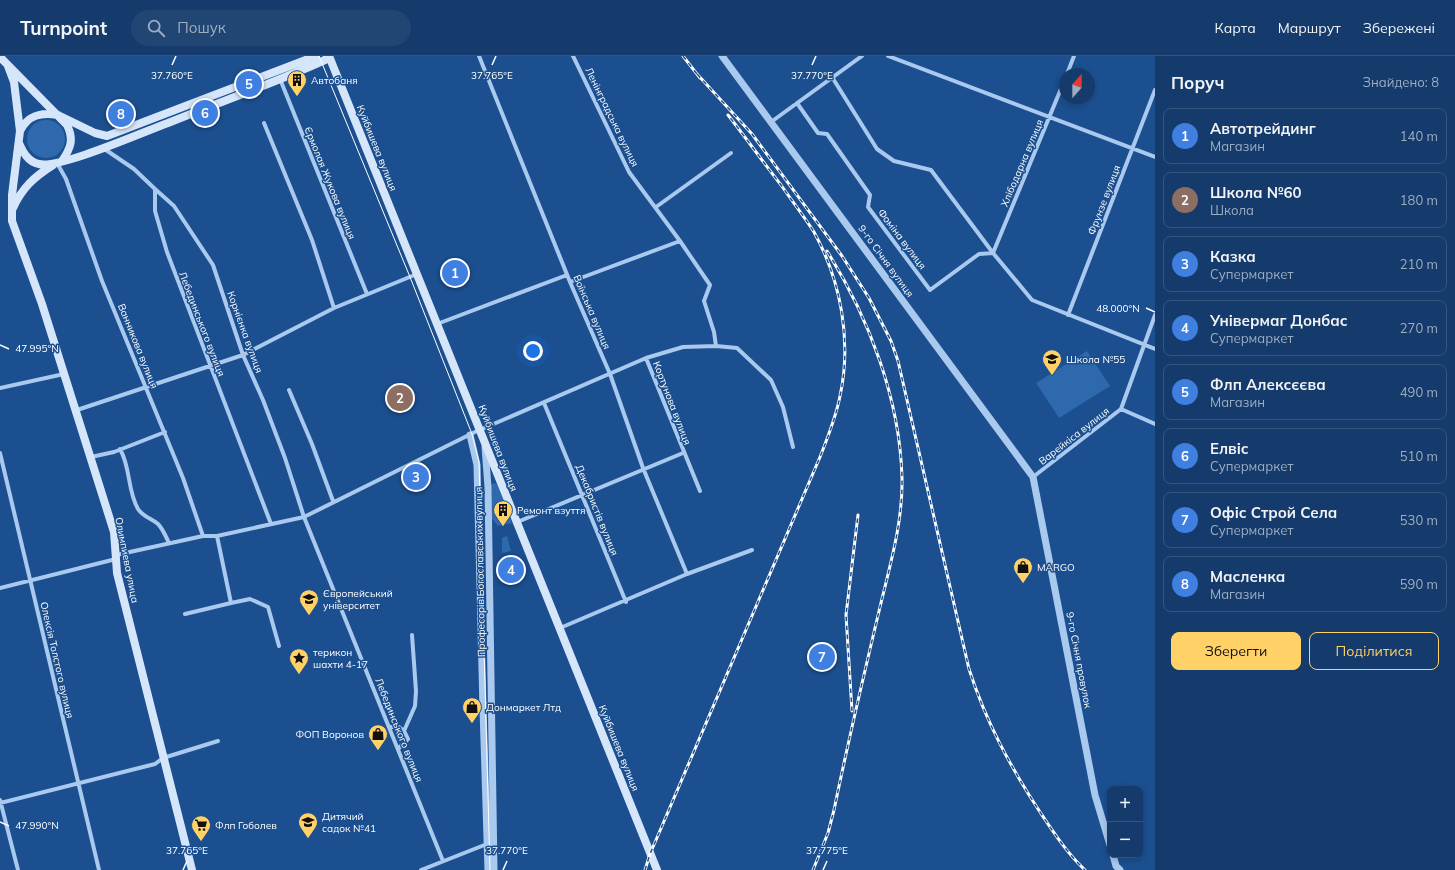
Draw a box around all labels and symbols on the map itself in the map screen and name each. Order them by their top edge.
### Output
street label: Ленінградська вулиця [582,65,642,169]
north arrow [1059,68,1095,104]
text: 37.760°E [151,69,193,82]
pin: 5 [236,69,262,99]
building icon: Автобаня [286,69,308,97]
text: 37.765°E [471,69,513,82]
text: 37.770°E [791,69,833,82]
place label: Автобаня [311,74,358,87]
pin: 6 [192,98,218,128]
pin: 8 [108,99,134,129]
street label: Куйбишева вулиця [354,103,400,193]
street label: Хлібодарна вулиця [998,117,1046,209]
street label: Єрмолая Жукова вулиця [301,125,359,241]
street label: Фрунзе вулиця [1085,163,1123,237]
street label: Фоміна вулиця [875,206,929,272]
street label: 9-го Січня вулиця [855,222,917,300]
pin: 1 [442,258,468,288]
street label: Лебединського вулиця [176,270,228,378]
street label: Воїнська вулиця [570,273,614,351]
street label: Корнієнка вулиця [224,289,266,375]
street label: Ванникова вулиця [115,302,161,390]
text: 48.000°N [1096,302,1140,315]
your location [523,341,543,361]
text: 47.995°N [15,342,59,355]
school or university icon: Школа №55 [1041,348,1063,376]
place label: Школа №55 [1066,353,1125,366]
street label: Кортунова вулиця [650,359,694,447]
pin: 2 [387,383,413,413]
street label: Куйбишева вулиця [476,403,520,493]
street label: Варейкіса вулиця [1036,404,1112,468]
pin: 3 [403,462,429,492]
street label: Декабристів вулиця [573,462,621,558]
street label: Професорів Богославських вулиця [472,487,488,657]
building icon: Ремонт взуття [492,499,514,527]
place label: Ремонт взуття [517,504,585,517]
street label: Олимпиева улица [112,516,142,604]
pin: 4 [498,555,524,585]
shop icon: MARGO [1012,556,1034,584]
place label: MARGO [1037,561,1075,574]
place label: Європейський університет [323,587,393,612]
school or university icon: Європейський університет [298,588,320,616]
street label: Олексія Толстого вулиця [37,600,77,720]
street label: 9-го Січня провулок [1063,611,1095,710]
pin: 7 [809,642,835,672]
place label: терикон шахти 4-17 [313,646,368,671]
place icon: терикон шахти 4-17 [288,647,310,675]
street label: Лебединського вулиця [372,676,426,784]
shop icon: Донмаркет Лтд [461,696,483,724]
place label: Донмаркет Лтд [486,701,561,714]
street label: Куйбишева вулиця [596,703,642,793]
shop icon: ФОП Воронов [367,723,389,751]
place label: ФОП Воронов [295,728,364,741]
place label: Дитячий садок №41 [322,810,376,835]
school or university icon: Дитячий садок №41 [297,811,319,839]
supermarket icon: Флп Гоболев [190,814,212,842]
text: 47.990°N [15,819,59,832]
place label: Флп Гоболев [215,819,277,832]
text: 37.765°E [166,844,208,857]
text: 37.770°E [486,844,528,857]
text: 37.775°E [806,844,848,857]

